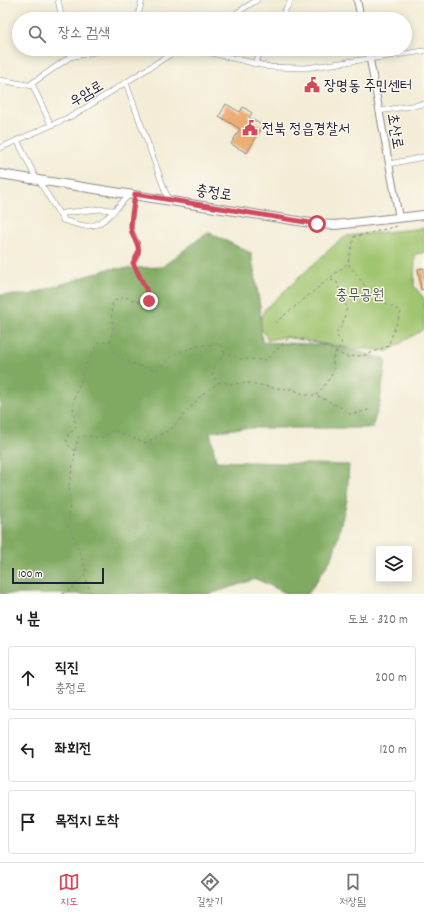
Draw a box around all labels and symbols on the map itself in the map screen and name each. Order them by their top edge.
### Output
street label: 우암로 [66,76,108,113]
public building icon: 장명동 주민센터 [303,76,321,94]
place label: 장명동 주민센터 [324,76,412,98]
street label: 초산로 [380,112,408,151]
public building icon: 전북 정읍경찰서 [241,119,259,137]
place label: 전북 정읍경찰서 [262,119,350,141]
street label: 충정로 [194,180,233,208]
route start [308,215,326,233]
park label: 충무공원 [336,285,384,307]
route end [140,292,158,310]
scale bar [12,566,104,585]

